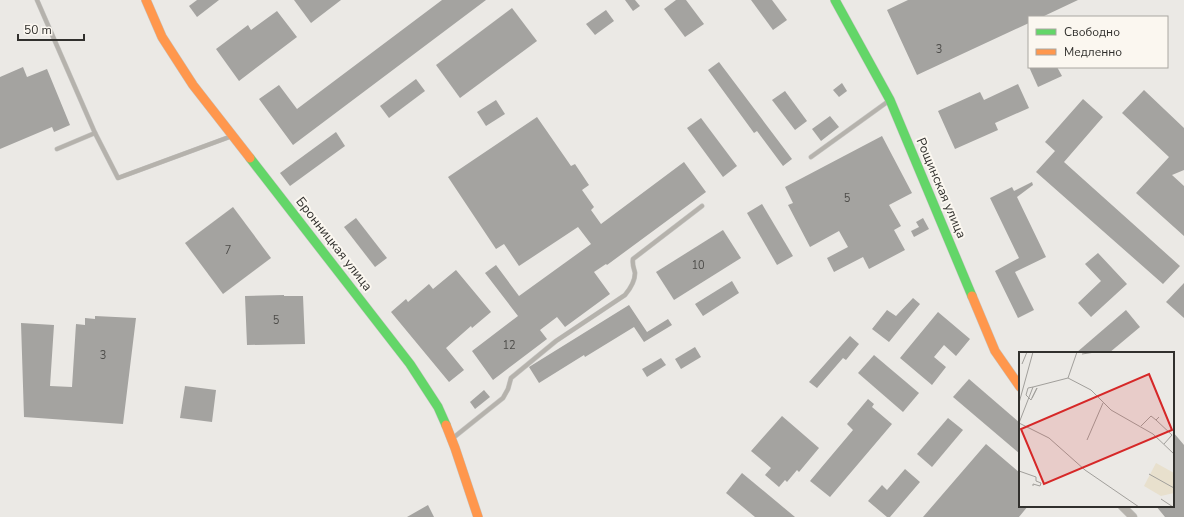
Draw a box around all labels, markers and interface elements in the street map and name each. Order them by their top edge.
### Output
scale bar [18,16,84,42]
legend [1028,16,1168,68]
text: 50 m [24,22,52,38]
text: Свободно [1064,24,1120,40]
house number: 3 [936,42,942,57]
text: Медленно [1064,44,1122,60]
street label: Рощинская улица [912,135,970,241]
house number: 5 [844,191,851,206]
street label: Бронницкая улица [292,193,376,295]
house number: 7 [225,243,231,258]
house number: 10 [691,258,705,273]
house number: 5 [273,313,280,328]
house number: 12 [502,338,516,353]
house number: 3 [100,348,106,363]
inset map [1019,352,1174,507]

